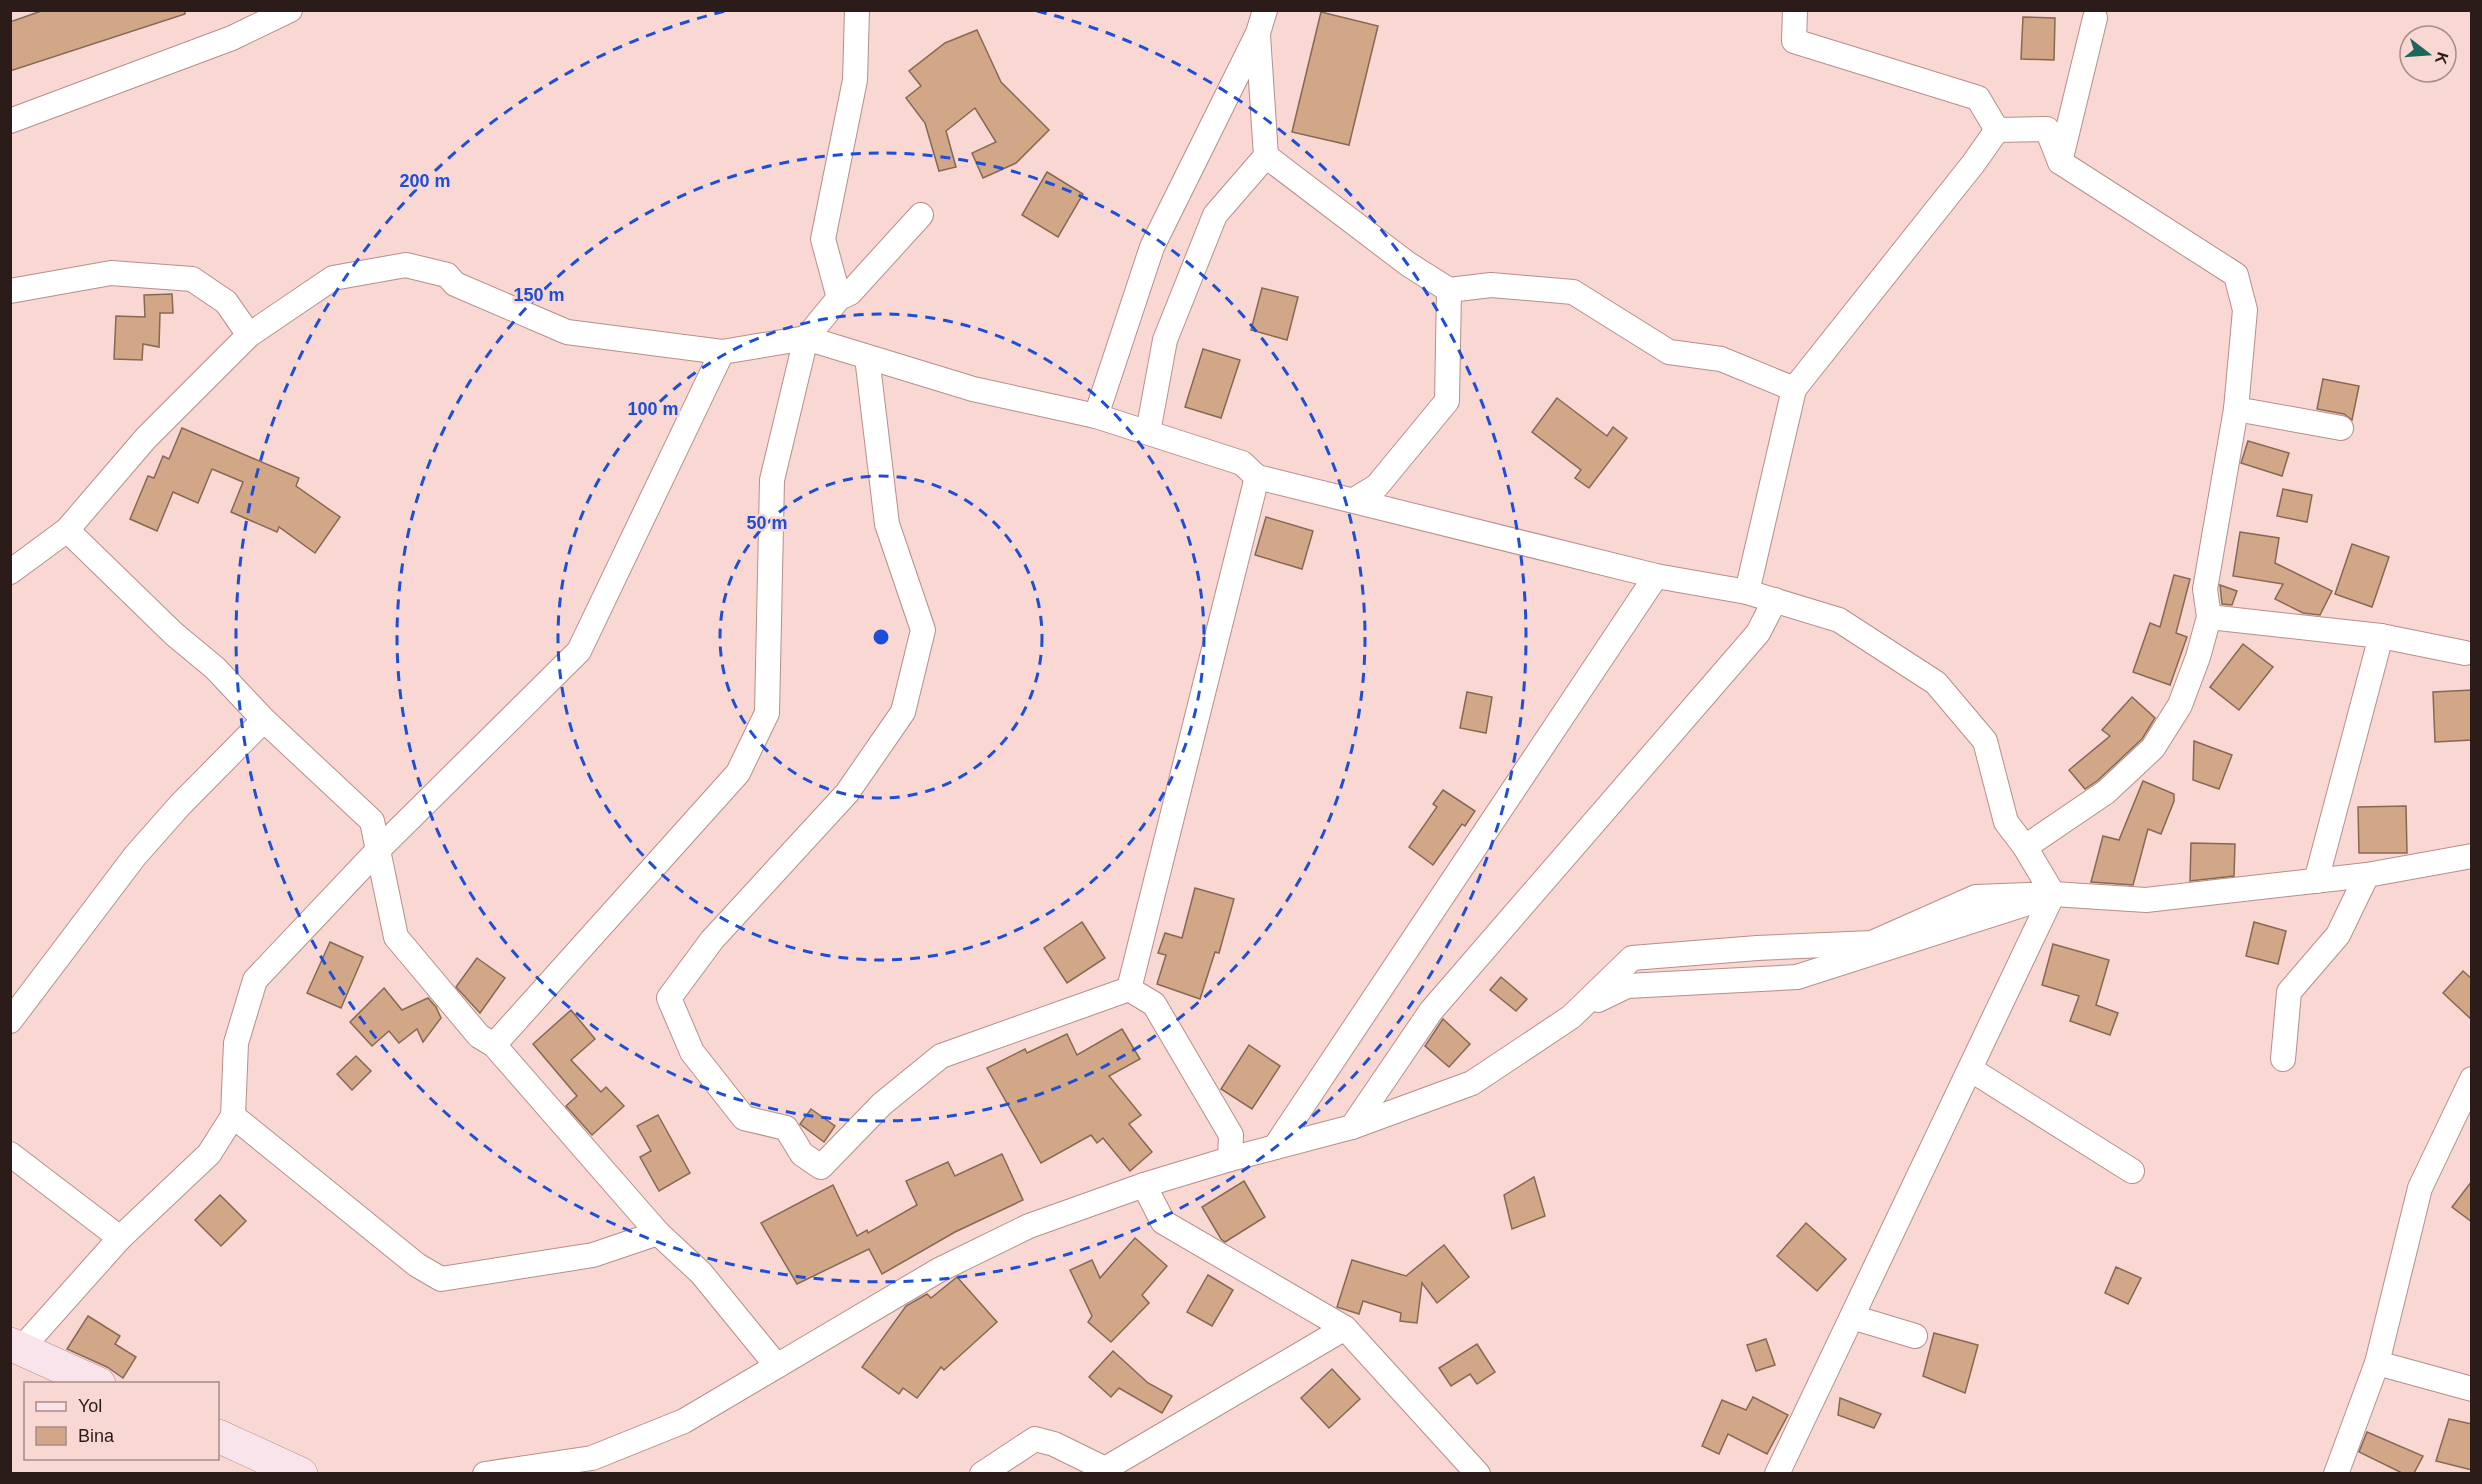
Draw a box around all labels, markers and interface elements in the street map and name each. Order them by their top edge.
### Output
north arrow [2398,24,2458,84]
text: K [2432,50,2452,67]
text: 200 m [399,171,451,191]
text: 150 m [513,285,565,305]
text: 100 m [627,399,679,419]
text: 50 m [746,513,788,533]
centre of rings [871,627,891,647]
legend [24,1382,219,1460]
text: Yol [78,1396,102,1416]
text: Bina [78,1426,115,1446]

